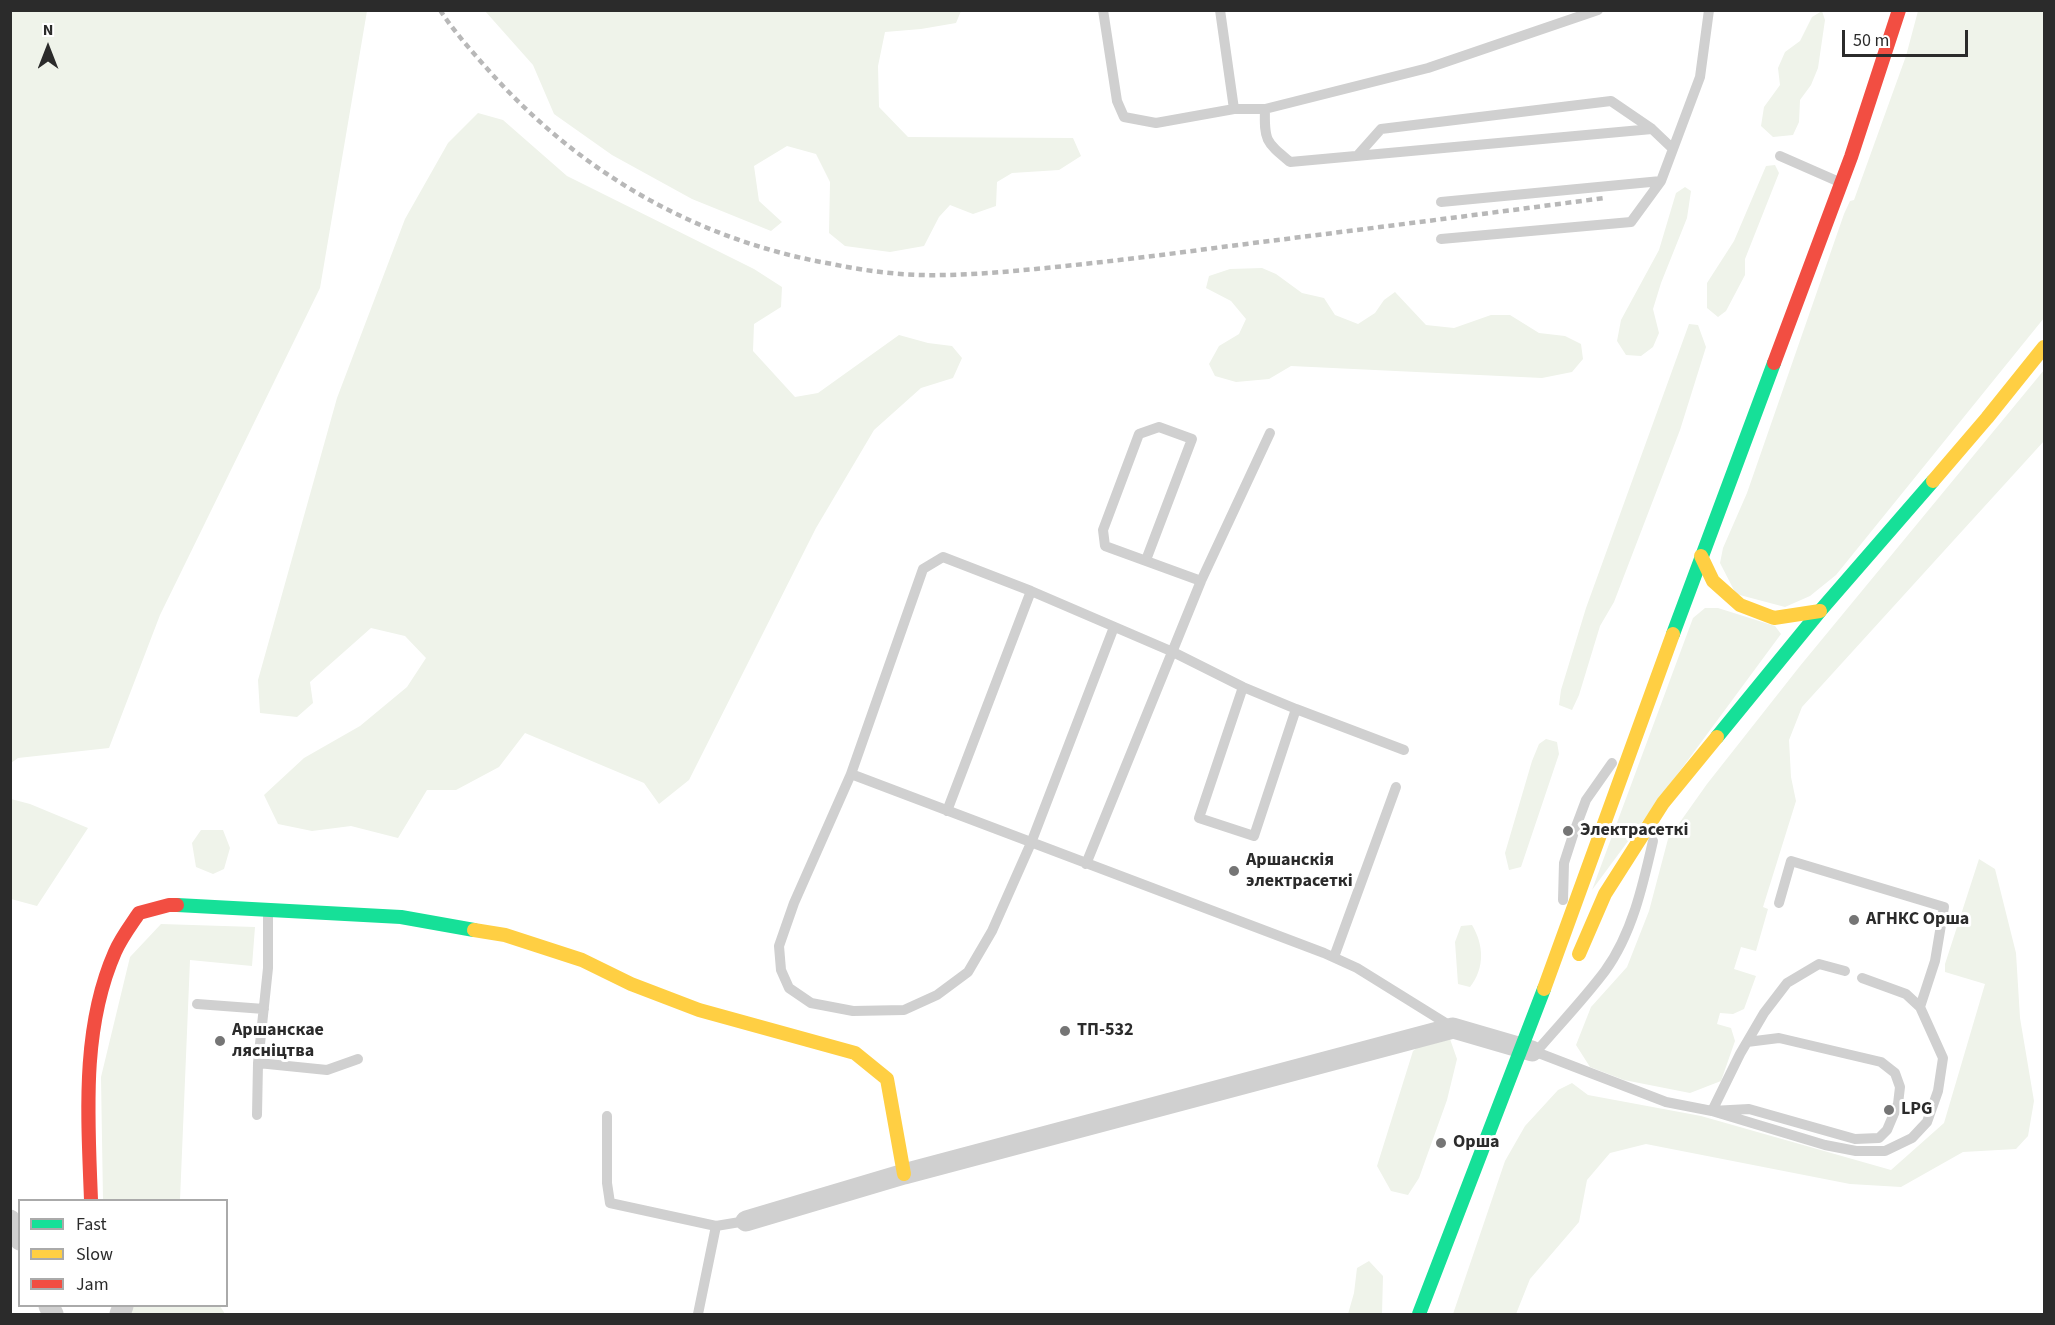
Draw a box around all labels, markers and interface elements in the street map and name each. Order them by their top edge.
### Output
north arrow [18,18,78,78]
scale bar [1845,18,1971,56]
text: N [43,19,53,41]
text: 50 m [1853,28,1889,53]
place label: Электрасеткі [1580,820,1688,842]
marker: Электрасеткі [1561,824,1575,838]
place label: Аршанскія электрасеткі [1246,850,1353,892]
marker: Аршанскія электрасеткі [1227,864,1241,878]
place label: АГНКС Орша [1866,909,1969,931]
marker: АГНКС Орша [1847,913,1861,927]
place label: Аршанскае лясніцтва [232,1020,324,1062]
place label: ТП-532 [1077,1020,1133,1042]
marker: ТП-532 [1058,1024,1072,1038]
marker: Аршанскае лясніцтва [213,1034,227,1048]
place label: LPG [1901,1099,1933,1121]
marker: LPG [1882,1103,1896,1117]
place label: Орша [1453,1132,1500,1154]
marker: Орша [1434,1136,1448,1150]
legend [18,1199,228,1307]
text: Fast [76,1212,107,1237]
text: Slow [76,1242,113,1267]
text: Jam [76,1272,109,1297]

